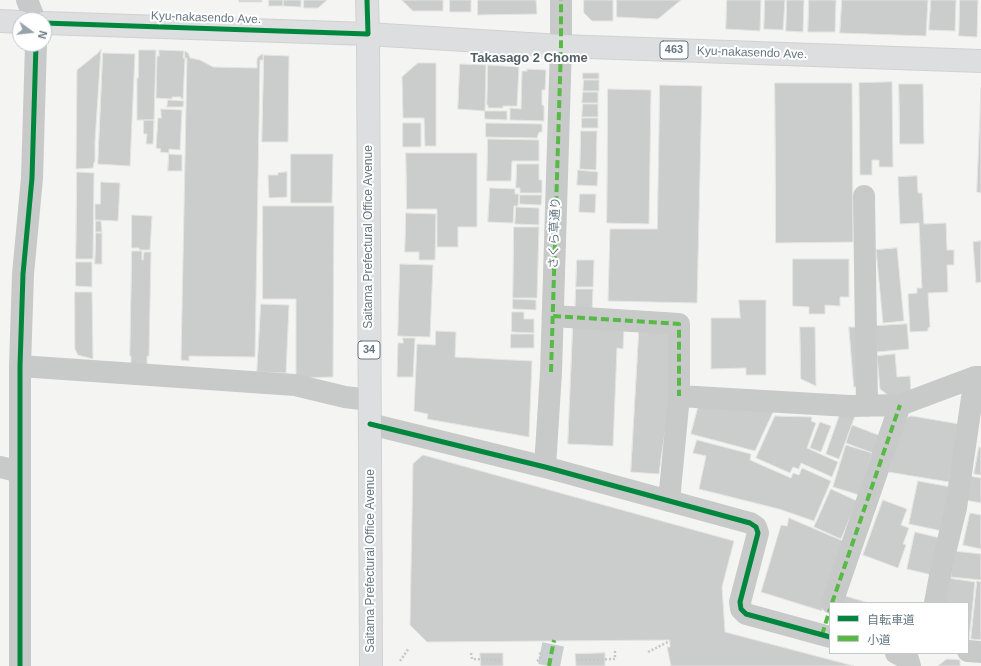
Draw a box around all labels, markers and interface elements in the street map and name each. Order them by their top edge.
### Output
street label: Kyu-nakasendo Ave. [151,9,261,27]
north arrow [12,12,52,52]
text: N [36,29,49,40]
road number: 463 [660,41,688,59]
street label: Kyu-nakasendo Ave. [697,44,807,62]
district label: Takasago 2 Chome [470,50,588,66]
street label: Saitama Prefectural Office Avenue [362,145,376,329]
street label: さくら草通り [547,197,563,269]
road number: 34 [358,341,380,359]
street label: Saitama Prefectural Office Avenue [364,469,378,653]
legend [829,602,969,654]
text: 自転車道 [867,613,915,627]
text: 小道 [867,633,891,647]

